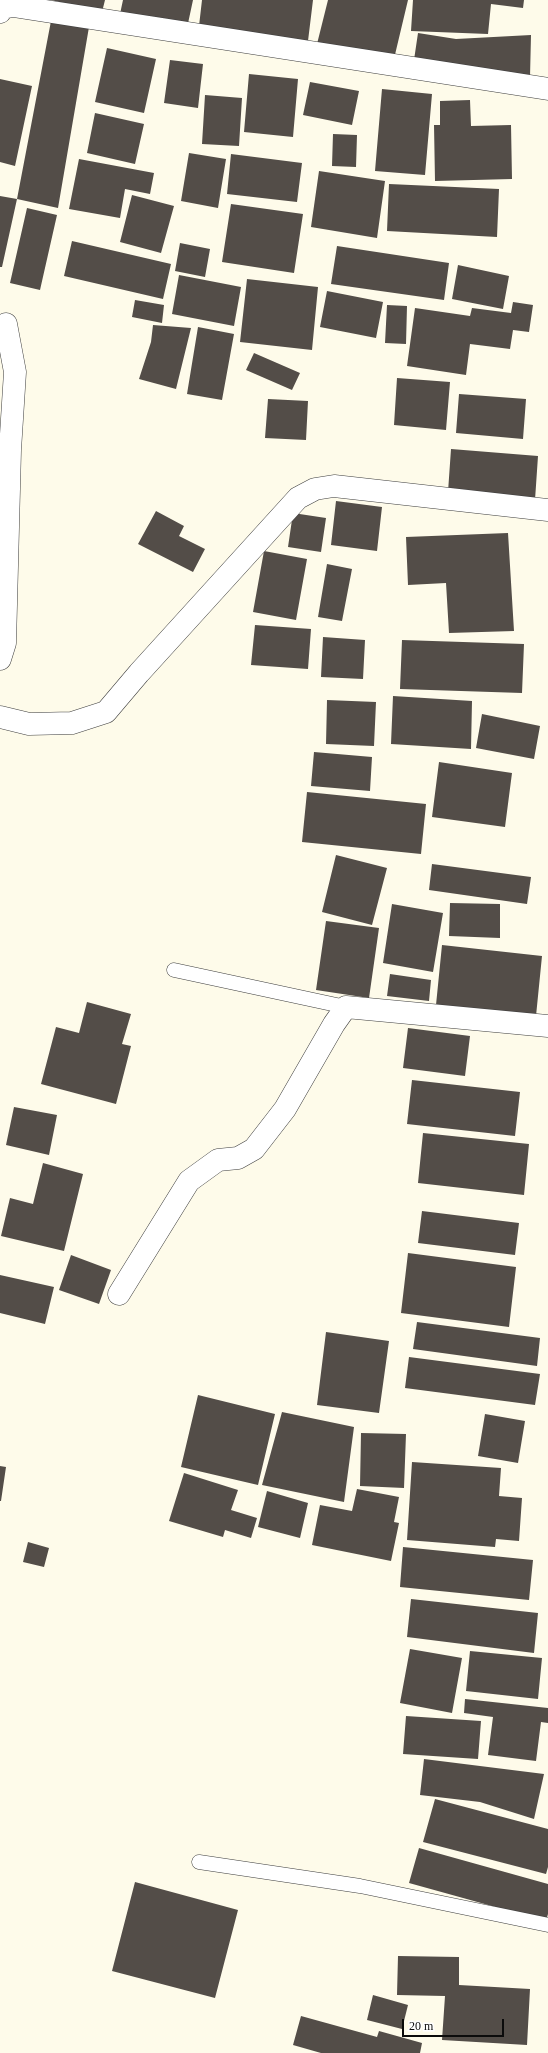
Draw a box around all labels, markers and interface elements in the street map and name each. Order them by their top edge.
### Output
scale bar [404,2011,506,2037]
text: 20 m [409,2019,433,2033]

